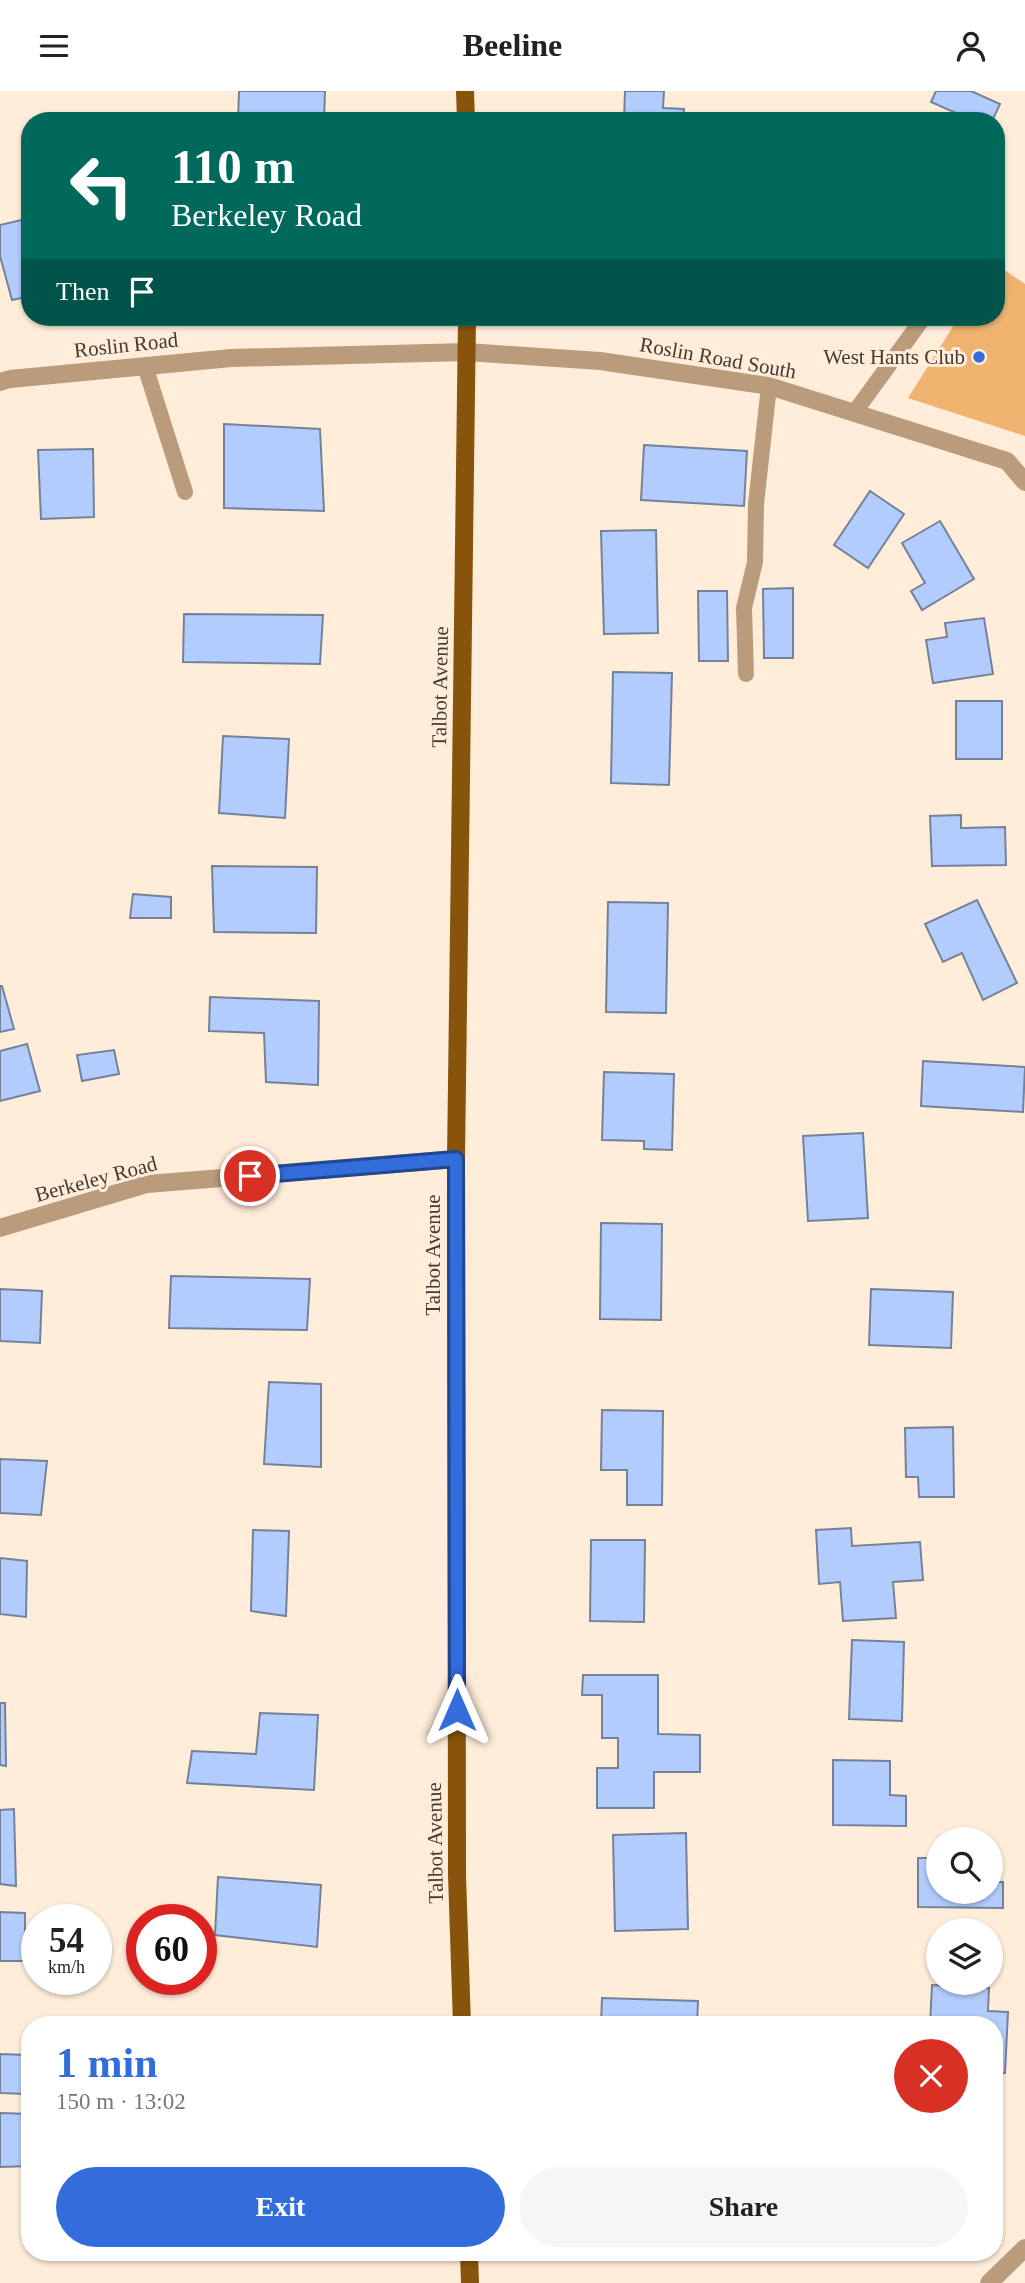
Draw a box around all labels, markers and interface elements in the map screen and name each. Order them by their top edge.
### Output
icon: menu [35,27,73,65]
text: Beeline [463,27,562,63]
icon: person [952,27,990,65]
text: 110 m [171,139,295,194]
icon: left [56,140,147,231]
text: Berkeley Road [171,197,362,233]
icon: arrive [123,273,161,311]
text: Then [56,277,109,306]
street label: Roslin Road [73,328,180,362]
street label: Roslin Road South [638,332,799,384]
place label: West Hants Club [823,345,965,369]
marker: West Hants Club [971,349,987,365]
street label: Talbot Avenue [427,626,453,748]
pin [220,1146,280,1206]
street label: Berkeley Road [32,1151,160,1207]
icon: arrive [231,1157,269,1195]
street label: Talbot Avenue [421,1194,445,1316]
position arrow [420,1673,494,1747]
street label: Talbot Avenue [422,1782,448,1904]
map controls [926,1827,1003,1995]
button: search [926,1827,1003,1904]
speed limit sign: 60 [126,1904,217,1995]
button: layers [926,1918,1003,1995]
text: 54 [49,1921,84,1960]
text: km/h [48,1957,85,1977]
button: close [894,2039,968,2113]
text: 1 min [56,2040,158,2086]
text: 150 m · 13:02 [56,2089,186,2114]
button: Exit [56,2167,505,2247]
button: Share [519,2167,968,2247]

